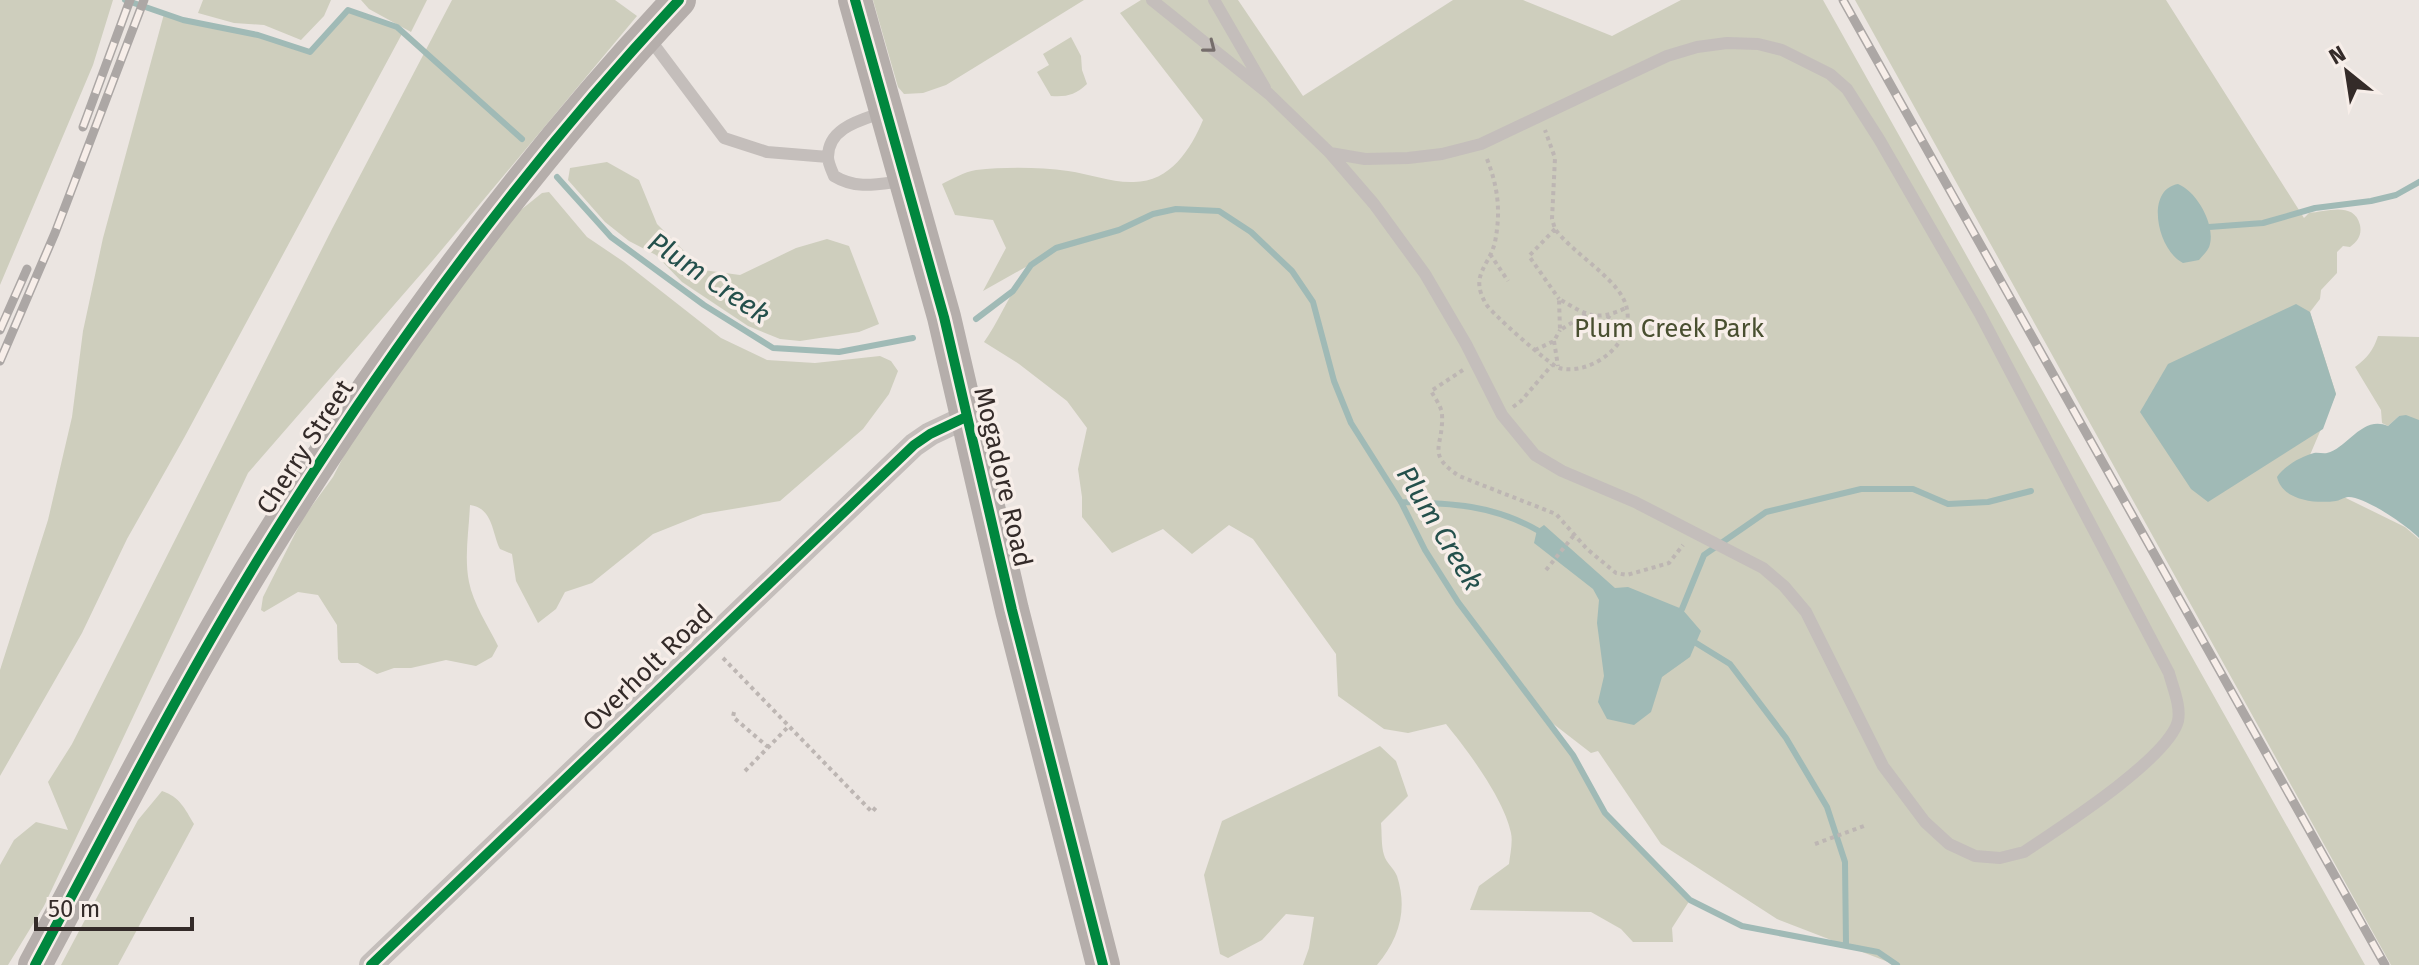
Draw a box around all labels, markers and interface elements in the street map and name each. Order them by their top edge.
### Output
north arrow [2307,32,2387,112]
one-way arrow [1201,37,1215,52]
text: N [2324,40,2350,70]
water label: Plum Creek [642,225,776,331]
park label: Plum Creek Park [1574,313,1765,344]
street label: Cherry Street [250,373,360,520]
street label: Mogadore Road [967,384,1039,570]
water label: Plum Creek [1390,459,1490,597]
street label: Overholt Road [576,598,720,738]
scale bar [36,881,192,931]
text: 50 m [48,895,100,923]

